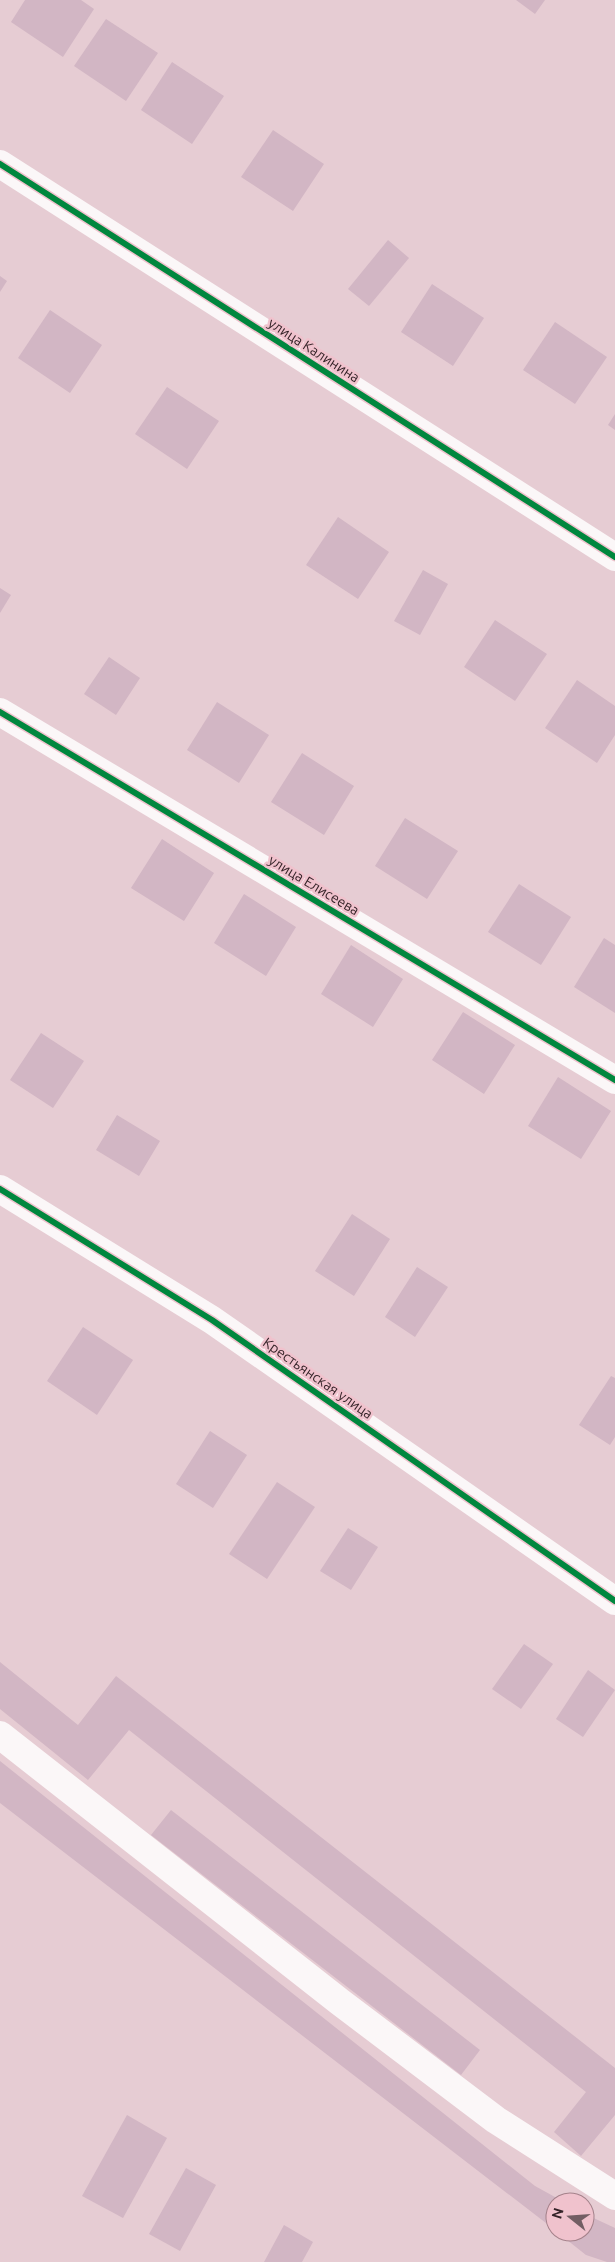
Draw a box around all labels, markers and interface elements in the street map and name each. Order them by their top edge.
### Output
street label: улица Калинина [265,315,363,385]
street label: улица Елисеева [266,852,362,918]
street label: Крестьянская улица [260,1334,376,1422]
north arrow [545,2192,595,2242]
text: N [548,2206,567,2221]

